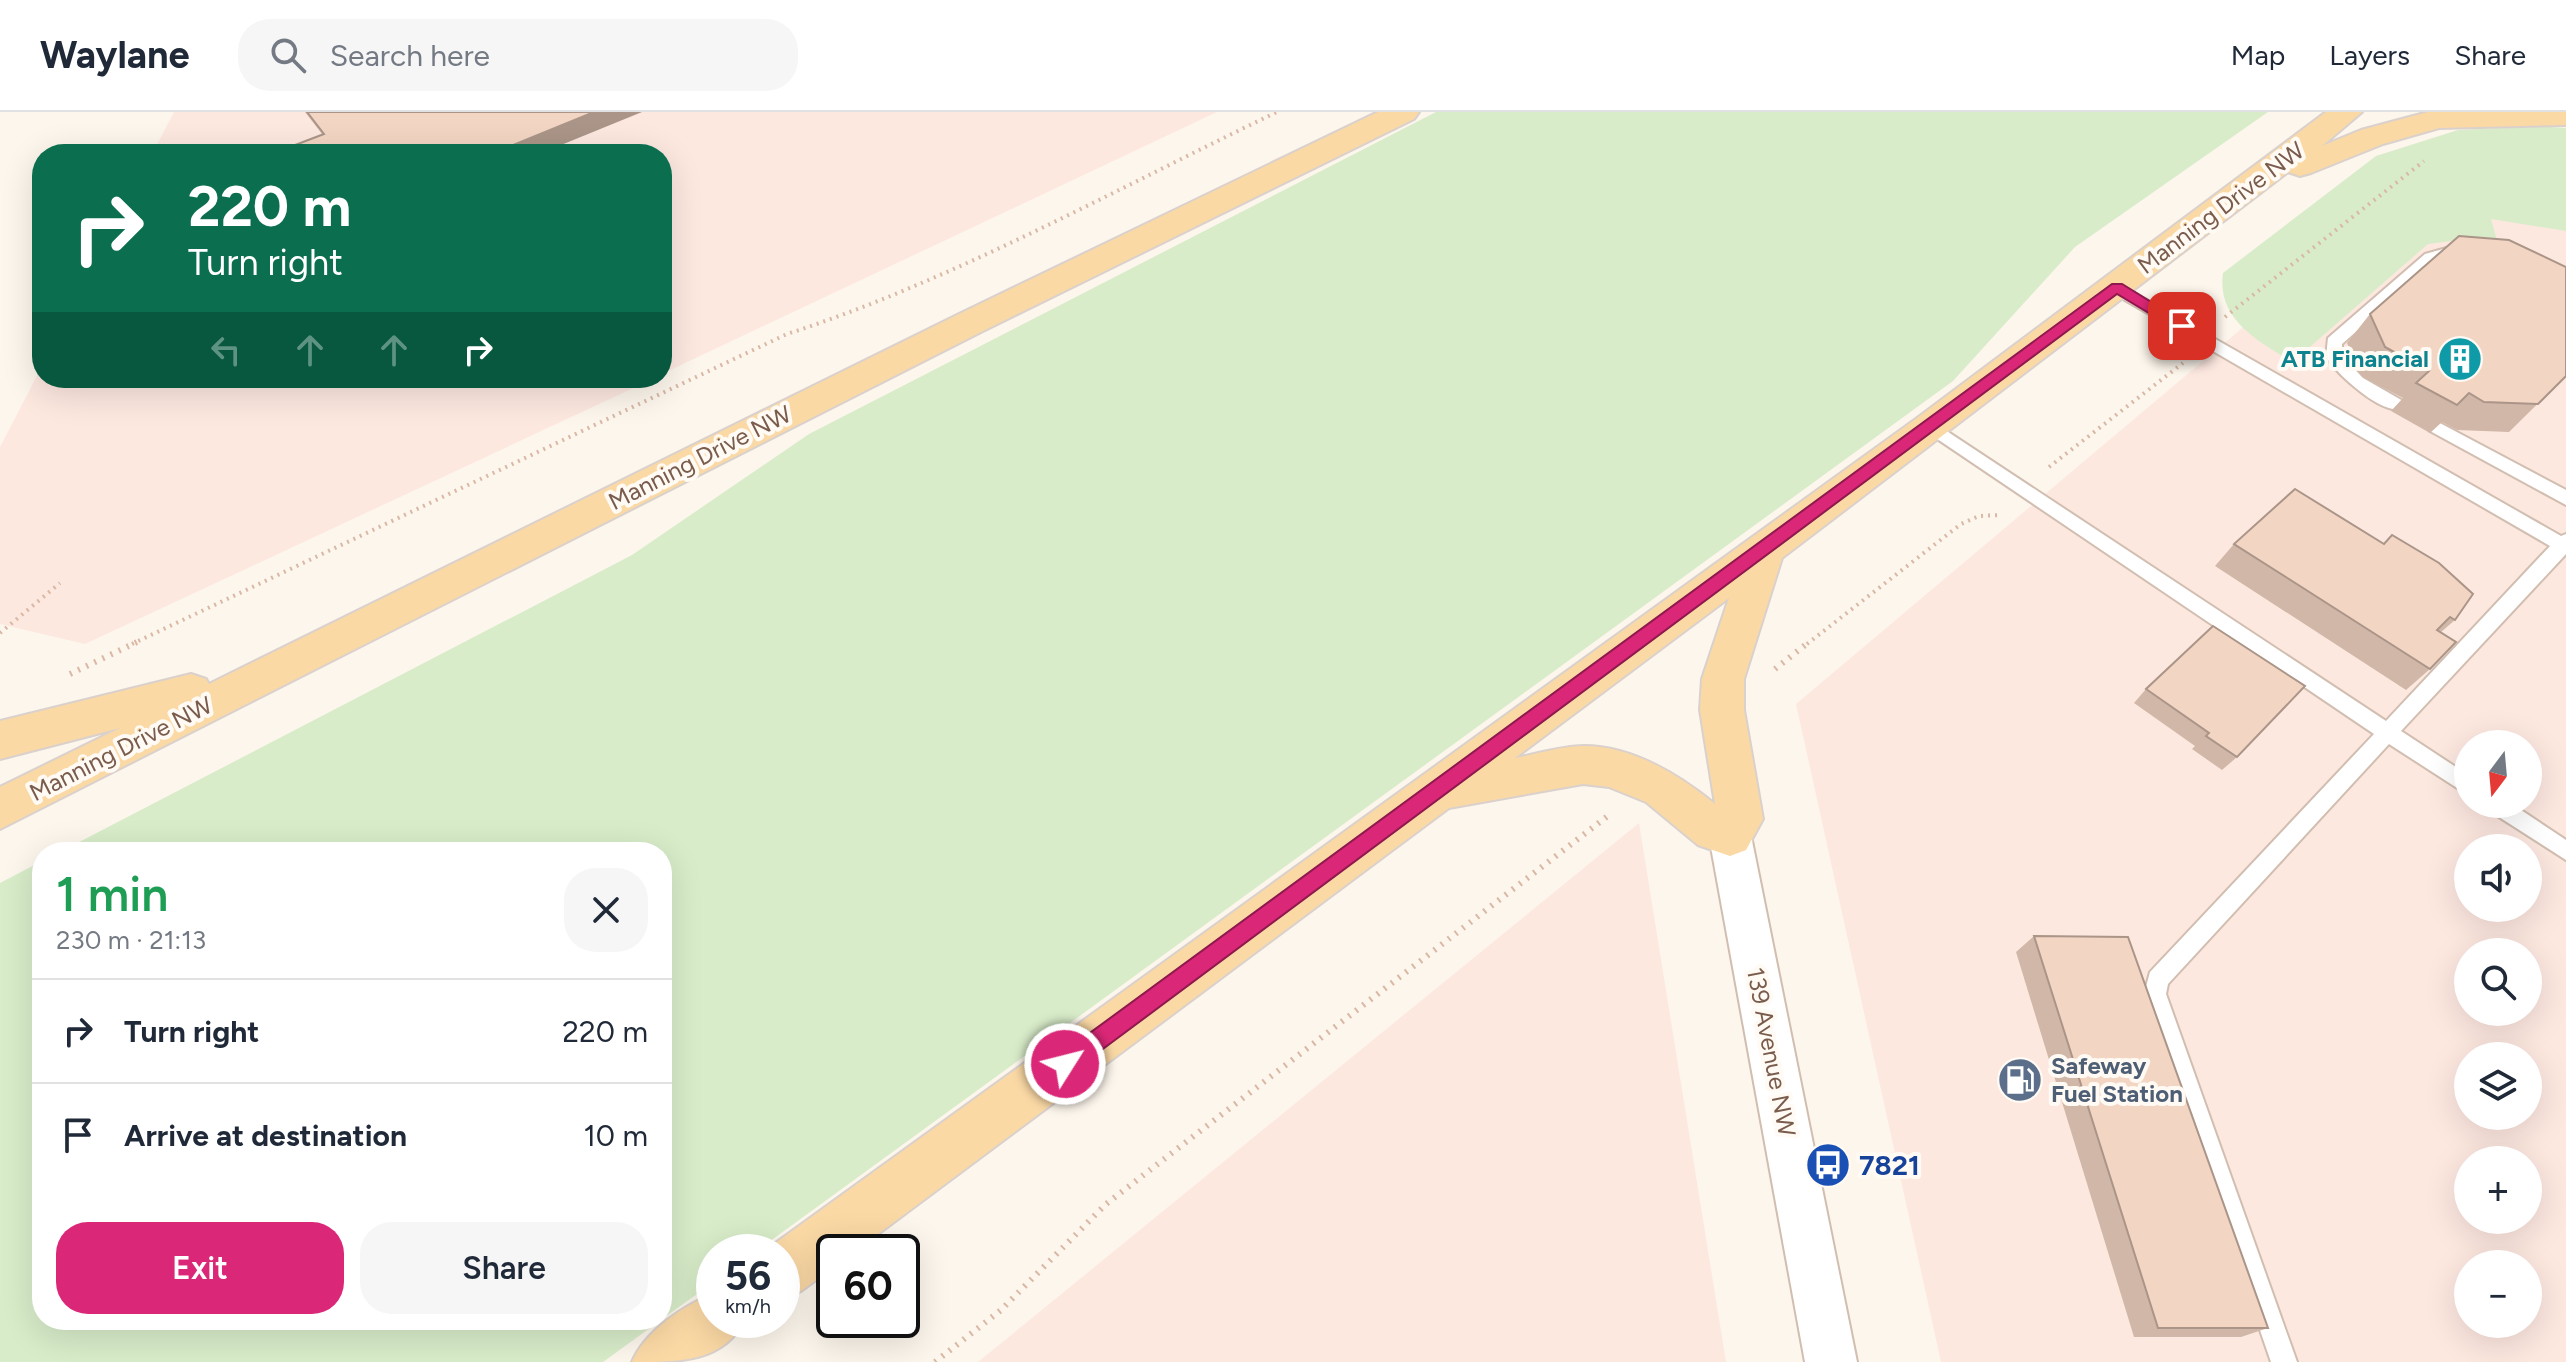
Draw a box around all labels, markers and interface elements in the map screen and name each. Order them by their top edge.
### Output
search box [238,19,798,91]
text: Waylane [40,32,190,78]
icon: search [266,33,310,77]
text: Search here [330,37,490,74]
text: Map [2231,38,2285,72]
text: Layers [2329,38,2410,72]
text: Share [2454,38,2526,72]
street label: Manning Drive NW [2132,135,2310,280]
text: 220 m [188,173,351,240]
icon: right [56,176,160,280]
text: Turn right [188,241,343,284]
pin [2148,292,2216,360]
icon: arrive [2160,304,2204,348]
icon: left [204,328,248,372]
icon: ahead [288,328,332,372]
icon: ahead [372,328,416,372]
icon: right [456,328,500,372]
building icon: ATB Financial [2436,335,2484,383]
place label: ATB Financial [2281,344,2429,373]
street label: Manning Drive NW [603,399,796,516]
street label: Manning Drive NW [24,690,217,807]
north arrow [2454,730,2542,818]
map controls [2454,730,2542,1338]
button: sound [2454,834,2542,922]
text: 1 min [56,865,168,923]
button: close [564,868,648,952]
text: 230 m · 21:13 [56,924,206,956]
button: search [2454,938,2542,1026]
street label: 139 Avenue NW [1741,965,1802,1139]
icon: right [56,1009,100,1053]
text: Turn right [124,1013,259,1050]
text: 220 m [562,1013,648,1050]
position arrow [1023,1022,1107,1106]
button: layers [2454,1042,2542,1130]
place label: Safeway Fuel Station [2051,1051,2183,1108]
fuel station icon: Safeway Fuel Station [1996,1056,2044,1104]
icon: arrive [56,1113,100,1157]
text: Arrive at destination [124,1117,407,1154]
text: 10 m [583,1117,648,1154]
bus stop icon: 7821 [1804,1141,1852,1189]
button: + [2454,1146,2542,1234]
place label: 7821 [1859,1148,1920,1182]
button: Exit [56,1222,344,1314]
button: Share [360,1222,648,1314]
speed limit sign: 60 [816,1234,920,1338]
button: − [2454,1250,2542,1338]
text: 56 [725,1252,771,1300]
text: km/h [725,1294,771,1318]

